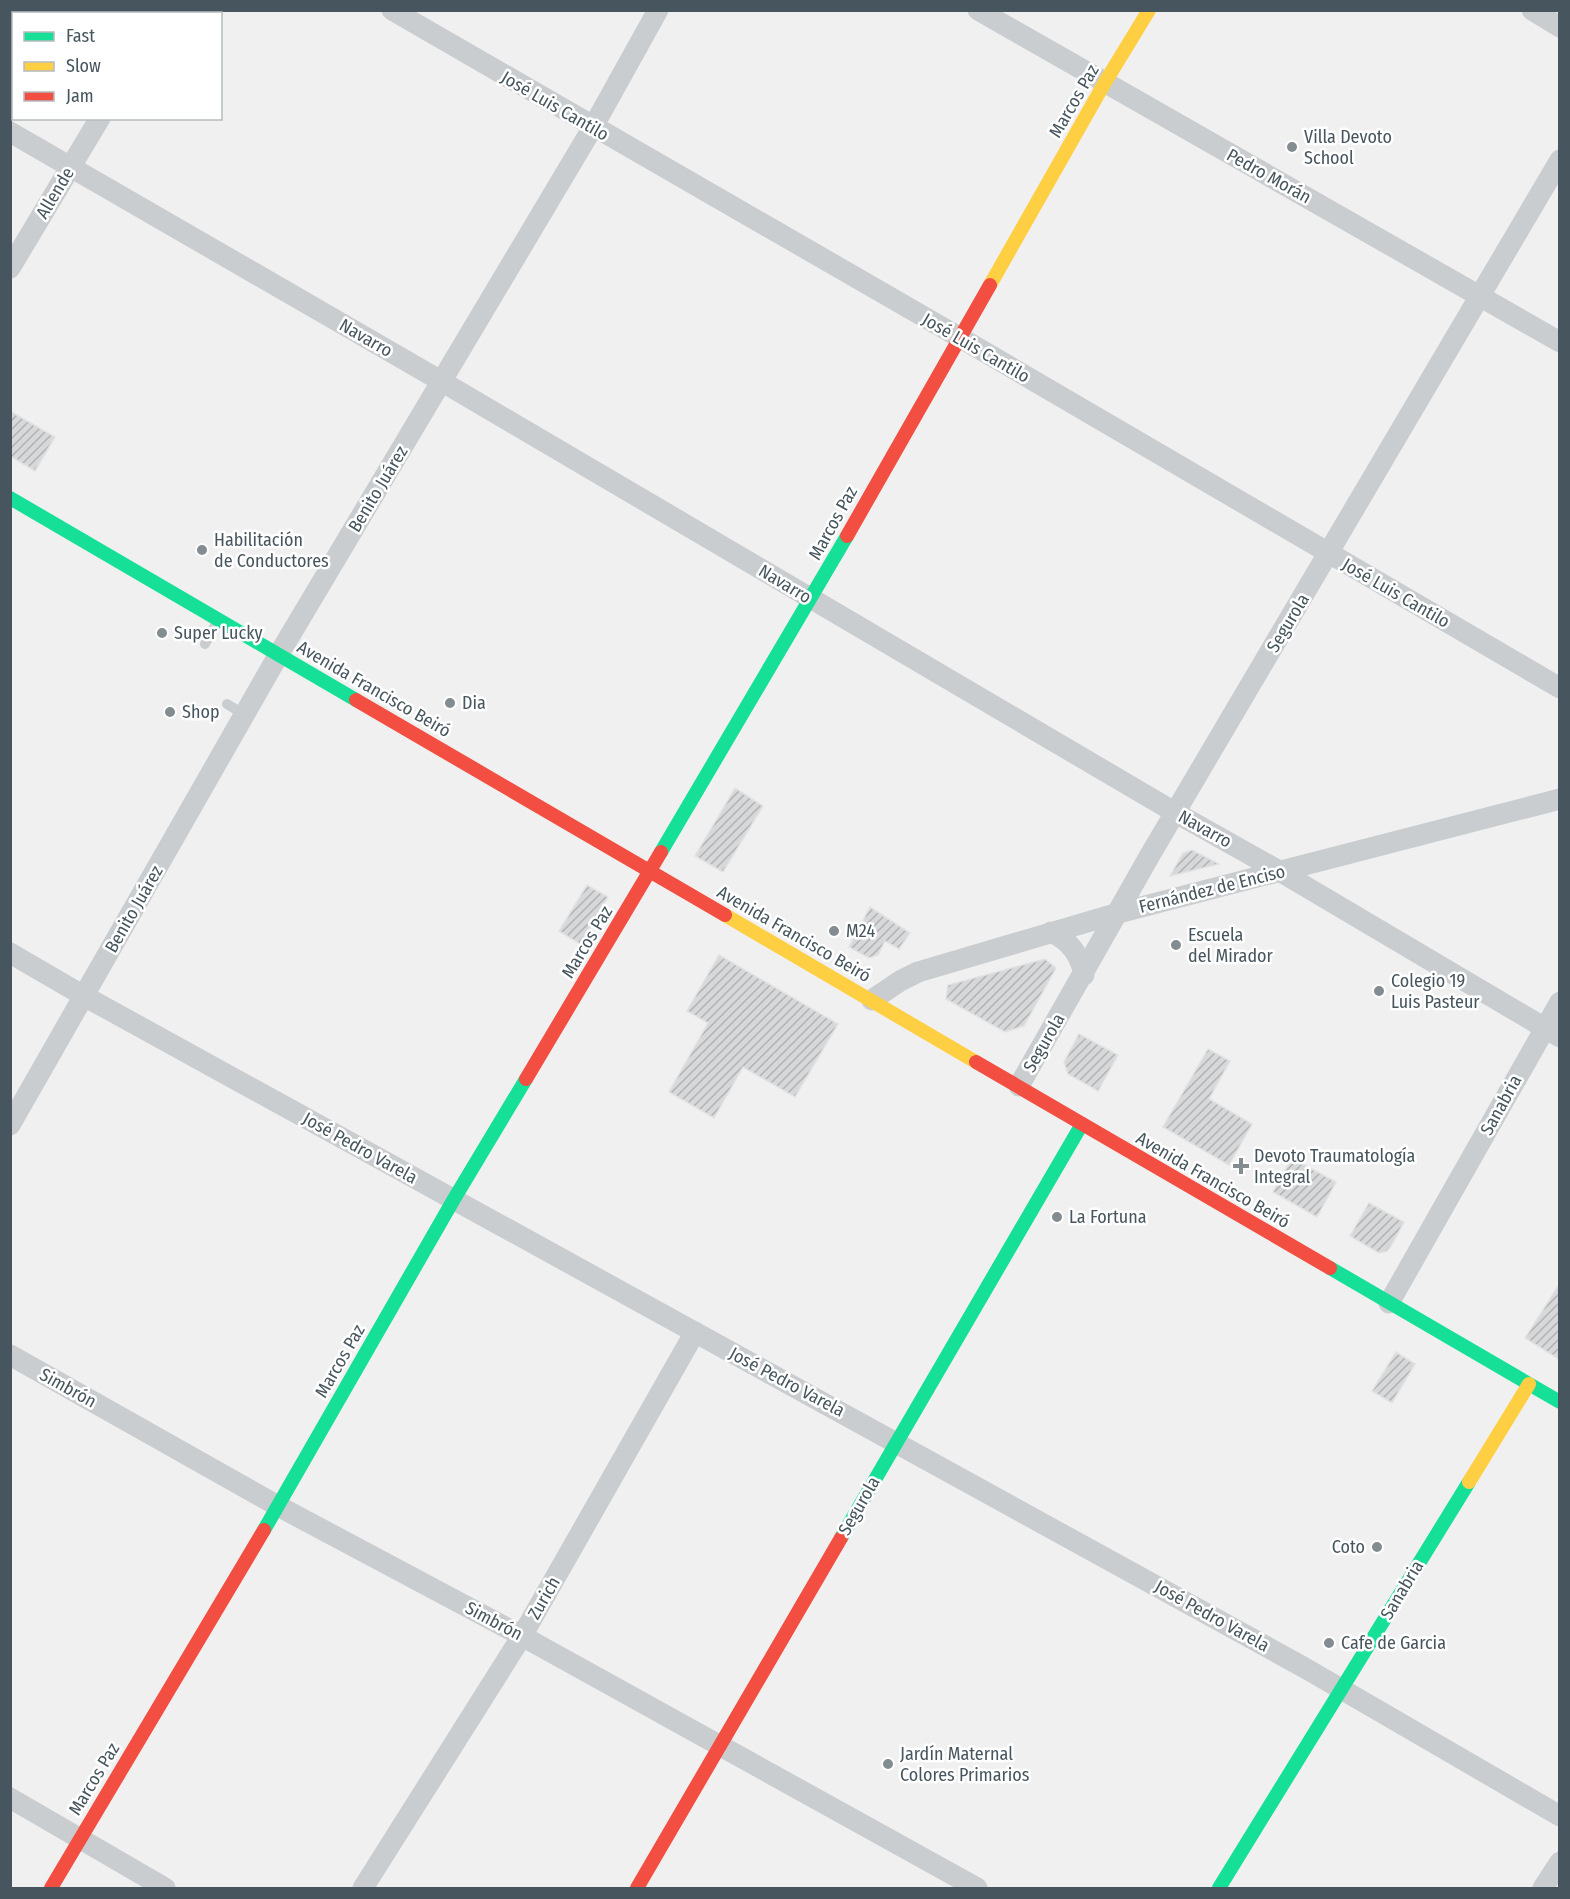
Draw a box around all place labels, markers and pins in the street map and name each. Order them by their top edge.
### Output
place label: Villa Devoto School [1304,126,1392,169]
marker: Villa Devoto School [1285,140,1299,154]
place label: Habilitación de Conductores [214,529,329,572]
marker: Habilitación de Conductores [195,543,209,557]
place label: Super Lucky [174,622,263,644]
marker: Super Lucky [155,626,169,640]
place label: Dia [462,692,486,714]
marker: Dia [443,696,457,710]
place label: Shop [182,701,219,723]
marker: Shop [163,705,177,719]
place label: M24 [846,920,875,942]
marker: M24 [827,924,841,938]
place label: Escuela del Mirador [1188,924,1274,967]
marker: Escuela del Mirador [1169,938,1183,952]
place label: Colegio 19 Luis Pasteur [1391,970,1480,1013]
marker: Colegio 19 Luis Pasteur [1372,984,1386,998]
place label: Devoto Traumatología Integral [1254,1145,1416,1188]
marker: Devoto Traumatología Integral [1232,1157,1250,1175]
place label: La Fortuna [1069,1206,1147,1228]
marker: La Fortuna [1050,1210,1064,1224]
place label: Coto [1332,1536,1365,1558]
marker: Coto [1370,1540,1384,1554]
place label: Cafe de Garcia [1341,1632,1446,1654]
marker: Cafe de Garcia [1322,1636,1336,1650]
place label: Jardín Maternal Colores Primarios [900,1743,1030,1786]
marker: Jardín Maternal Colores Primarios [881,1757,895,1771]

